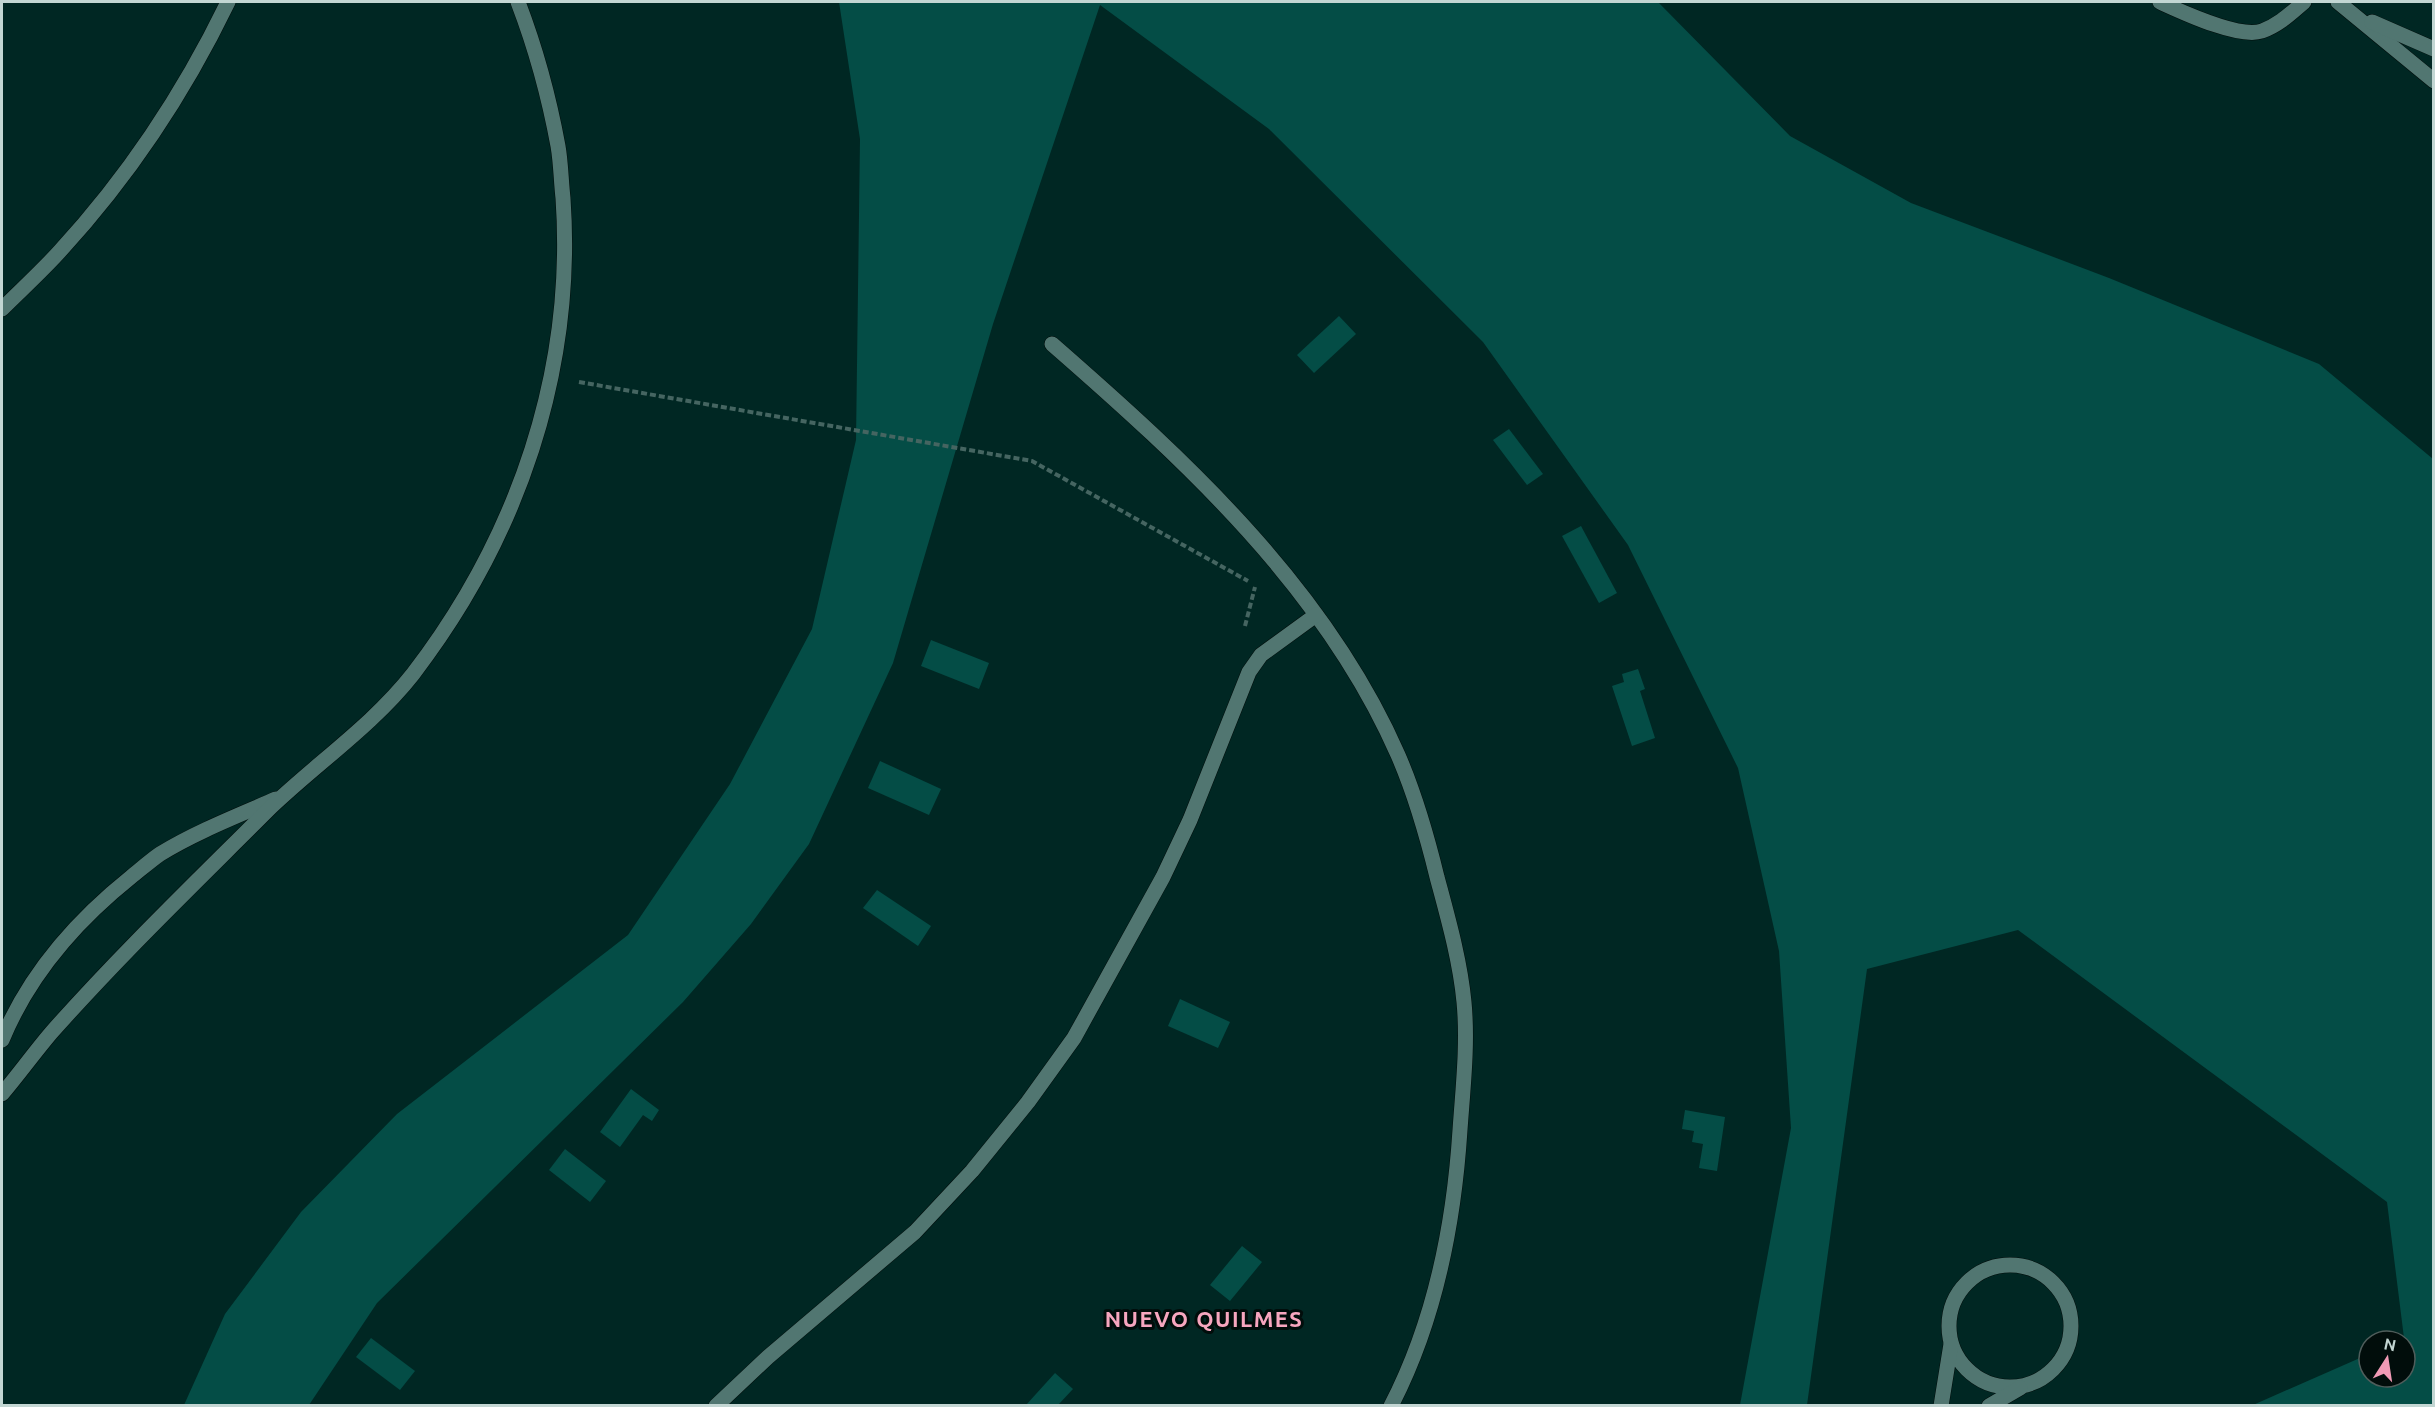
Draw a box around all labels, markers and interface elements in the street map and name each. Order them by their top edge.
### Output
district label: NUEVO QUILMES [1105,1306,1303,1331]
north arrow [2357,1329,2417,1389]
text: N [2382,1334,2398,1354]

